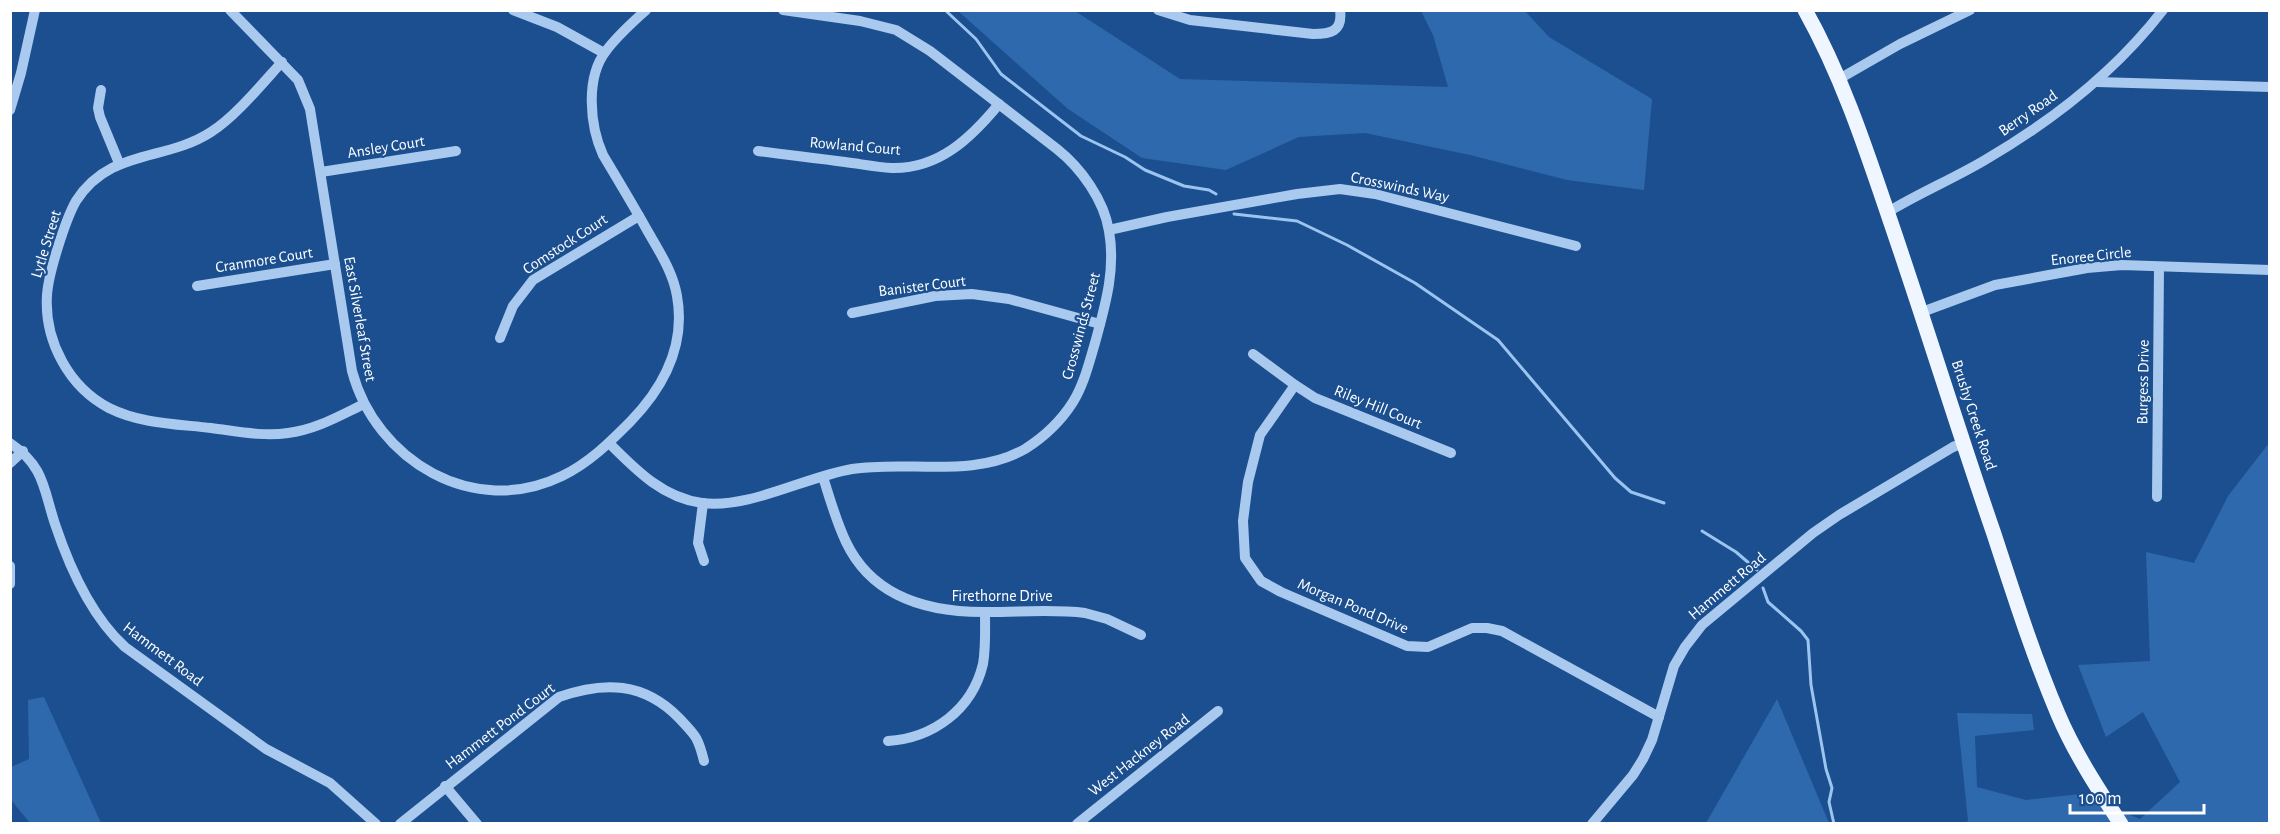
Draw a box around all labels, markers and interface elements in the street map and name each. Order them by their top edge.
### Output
street label: Berry Road [1996,87,2061,140]
street label: Ansley Court [346,133,426,162]
street label: Rowland Court [809,134,901,158]
street label: Crosswinds Way [1349,169,1451,206]
street label: Lytle Street [28,208,65,280]
street label: Comstock Court [520,211,610,277]
street label: Cranmore Court [214,244,314,276]
street label: Enoree Circle [2050,244,2132,268]
street label: East Silverleaf Street [341,255,379,383]
street label: Crosswinds Street [1059,271,1103,381]
street label: Banister Court [877,273,967,299]
street label: Burgess Drive [2134,340,2152,424]
street label: Brushy Creek Road [1948,358,1999,472]
street label: Riley Hill Court [1331,382,1424,433]
street label: Hammett Road [1685,549,1769,623]
street label: Morgan Pond Drive [1295,575,1411,637]
street label: Firethorne Drive [951,588,1053,604]
street label: Hammett Road [120,619,206,689]
street label: Hammett Pond Court [442,680,558,772]
street label: West Hackney Road [1086,711,1193,800]
scale bar [2070,777,2204,815]
text: 100 m [2079,790,2122,808]

